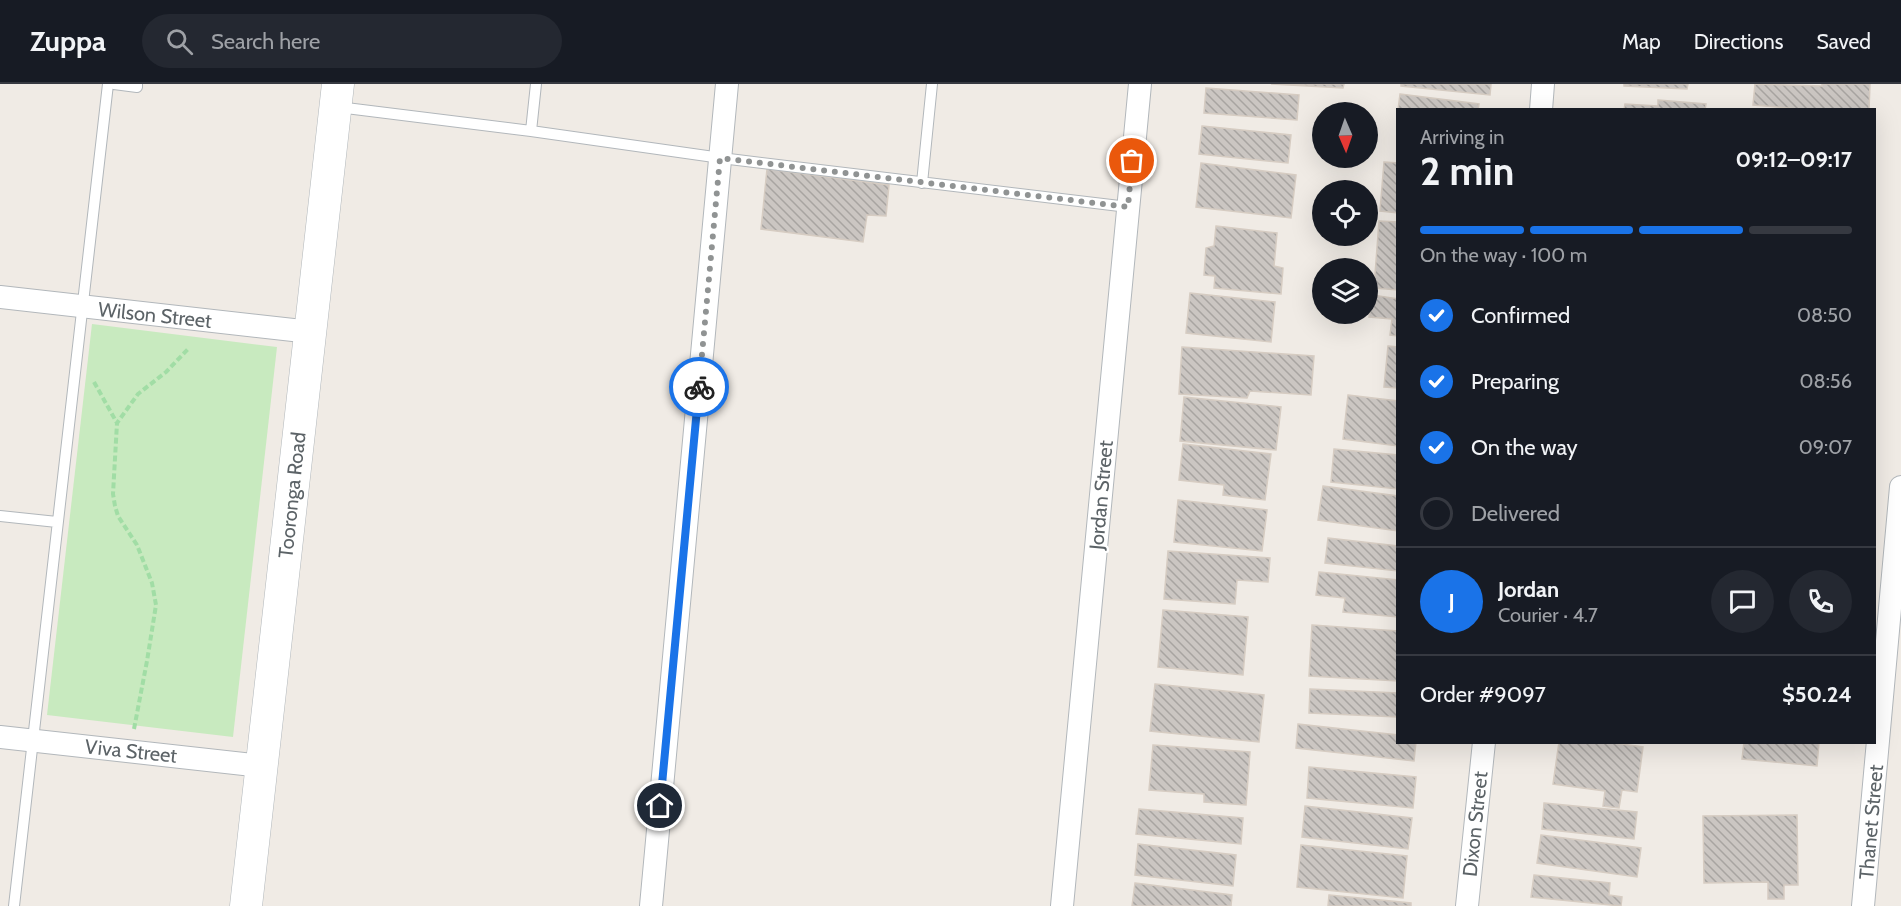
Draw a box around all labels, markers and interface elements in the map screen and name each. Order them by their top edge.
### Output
search box [142,14,562,68]
text: Zuppa [30,24,106,58]
icon: search [163,25,196,58]
text: Search here [211,28,320,55]
text: Map [1622,29,1661,54]
text: Directions [1694,29,1783,54]
text: Saved [1816,29,1871,54]
north arrow [1312,102,1378,168]
map controls [1312,102,1378,324]
text: Arriving in [1420,125,1504,149]
pin [1106,135,1157,186]
icon: bag [1115,144,1148,177]
text: 09:12–09:17 [1735,146,1852,173]
text: 2 min [1420,147,1514,195]
button: locate [1312,180,1378,246]
text: On the way · 100 m [1420,243,1587,267]
button: layers [1312,258,1378,324]
street label: Wilson Street [97,297,213,333]
icon: check [1420,299,1453,332]
text: Confirmed [1471,302,1570,329]
text: 08:50 [1797,303,1852,327]
courier [669,357,729,417]
icon: check [1420,365,1453,398]
text: Preparing [1471,368,1559,395]
text: 08:56 [1800,369,1852,393]
icon: bike [683,371,716,404]
street label: Tooronga Road [273,431,311,559]
icon: check [1420,431,1453,464]
text: On the way [1471,434,1578,461]
text: 09:07 [1799,435,1852,459]
street label: Jordan Street [1084,439,1118,552]
text: Delivered [1471,500,1560,527]
button: chat [1711,570,1774,633]
button: phone [1789,570,1852,633]
text: Jordan [1498,576,1559,603]
text: J [1448,588,1455,615]
text: Courier · 4.7 [1498,603,1598,627]
text: Order #9097 [1420,681,1546,708]
text: $50.24 [1782,681,1852,708]
street label: Viva Street [84,734,179,768]
street label: Thanet Street [1854,763,1888,880]
street label: Dixon Street [1458,770,1492,878]
pin [634,780,685,831]
icon: home [643,789,676,822]

